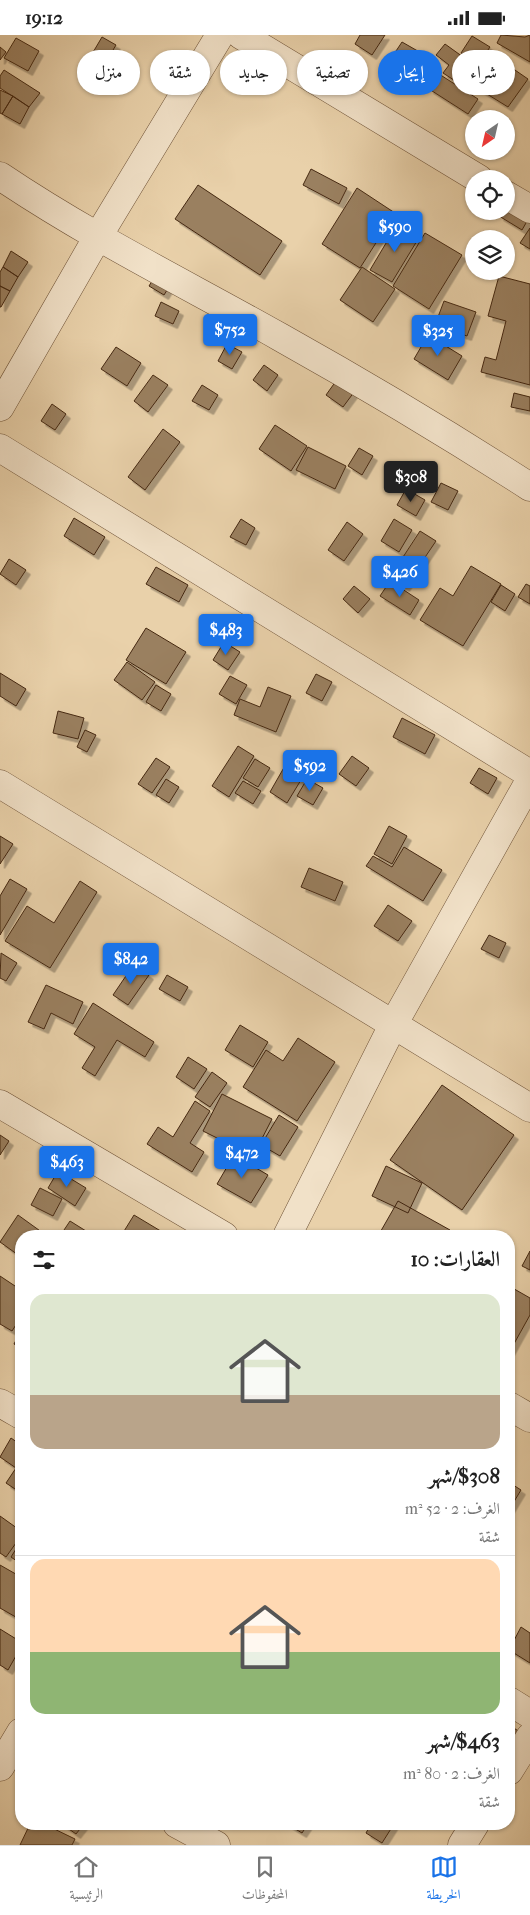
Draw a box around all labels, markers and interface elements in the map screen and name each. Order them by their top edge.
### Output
text: 19:12 [25,7,63,29]
chip: منزل [77,50,140,95]
chip: شقة [150,50,210,95]
chip: جديد [220,50,287,95]
chip: تصفية [297,50,368,95]
chip: إيجار [378,50,442,95]
chip: شراء [452,50,515,95]
north arrow [465,110,515,160]
map controls [465,110,515,280]
button: locate [465,170,515,220]
pin: $590 [365,211,425,253]
text: $590 [379,217,411,236]
button: layers [465,230,515,280]
pin: $752 [200,313,260,356]
pin: $325 [408,315,468,357]
text: $752 [214,320,246,339]
text: $325 [423,321,453,340]
pin: $308 [381,461,441,503]
text: $308 [395,467,427,486]
pin: $426 [370,555,430,598]
text: $426 [382,562,418,581]
pin: $483 [196,613,256,656]
text: $483 [210,620,242,639]
pin: $592 [280,749,340,792]
text: $592 [294,756,326,775]
pin: $842 [101,943,161,985]
text: $842 [114,949,148,968]
pin: $472 [212,1137,272,1179]
text: $472 [225,1143,259,1162]
pin: $463 [37,1145,97,1188]
text: $463 [50,1152,84,1171]
icon: filters [30,1246,58,1274]
text: العقارات: 10 [410,1247,500,1271]
icon: home [220,1326,310,1416]
text: $308/شهر [428,1464,500,1488]
text: الغرف: 2 · 52 m² [405,1499,500,1518]
text: شقة [479,1527,500,1546]
icon: home [220,1592,310,1682]
text: $463/شهر [427,1729,500,1753]
text: الغرف: 2 · 80 m² [403,1764,500,1783]
text: شقة [479,1792,500,1811]
tab: الرئيسية [69,1853,103,1908]
tab: المحفوظات [242,1853,288,1908]
tab: الخريطة [427,1853,461,1908]

